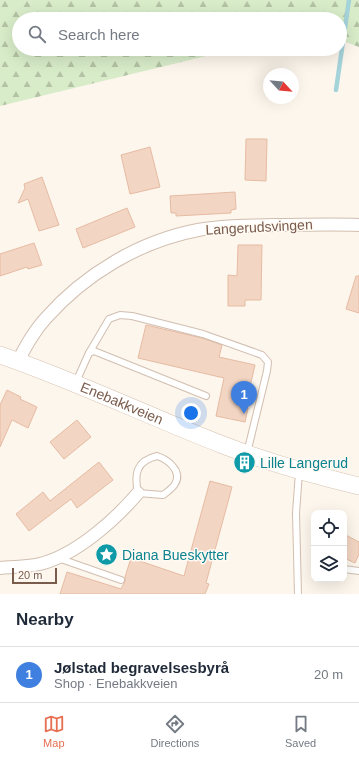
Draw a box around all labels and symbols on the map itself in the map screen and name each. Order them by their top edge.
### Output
north arrow [263,68,299,104]
street label: Langerudsvingen [205,216,313,238]
street label: Enebakkveien [78,379,165,428]
pin: 1 [231,381,257,414]
your location [181,403,201,423]
building icon: Lille Langerud [231,450,257,476]
place label: Lille Langerud [260,455,348,471]
place icon: Diana Bueskytter [93,542,119,568]
place label: Diana Bueskytter [122,547,229,563]
scale bar [12,566,57,585]

